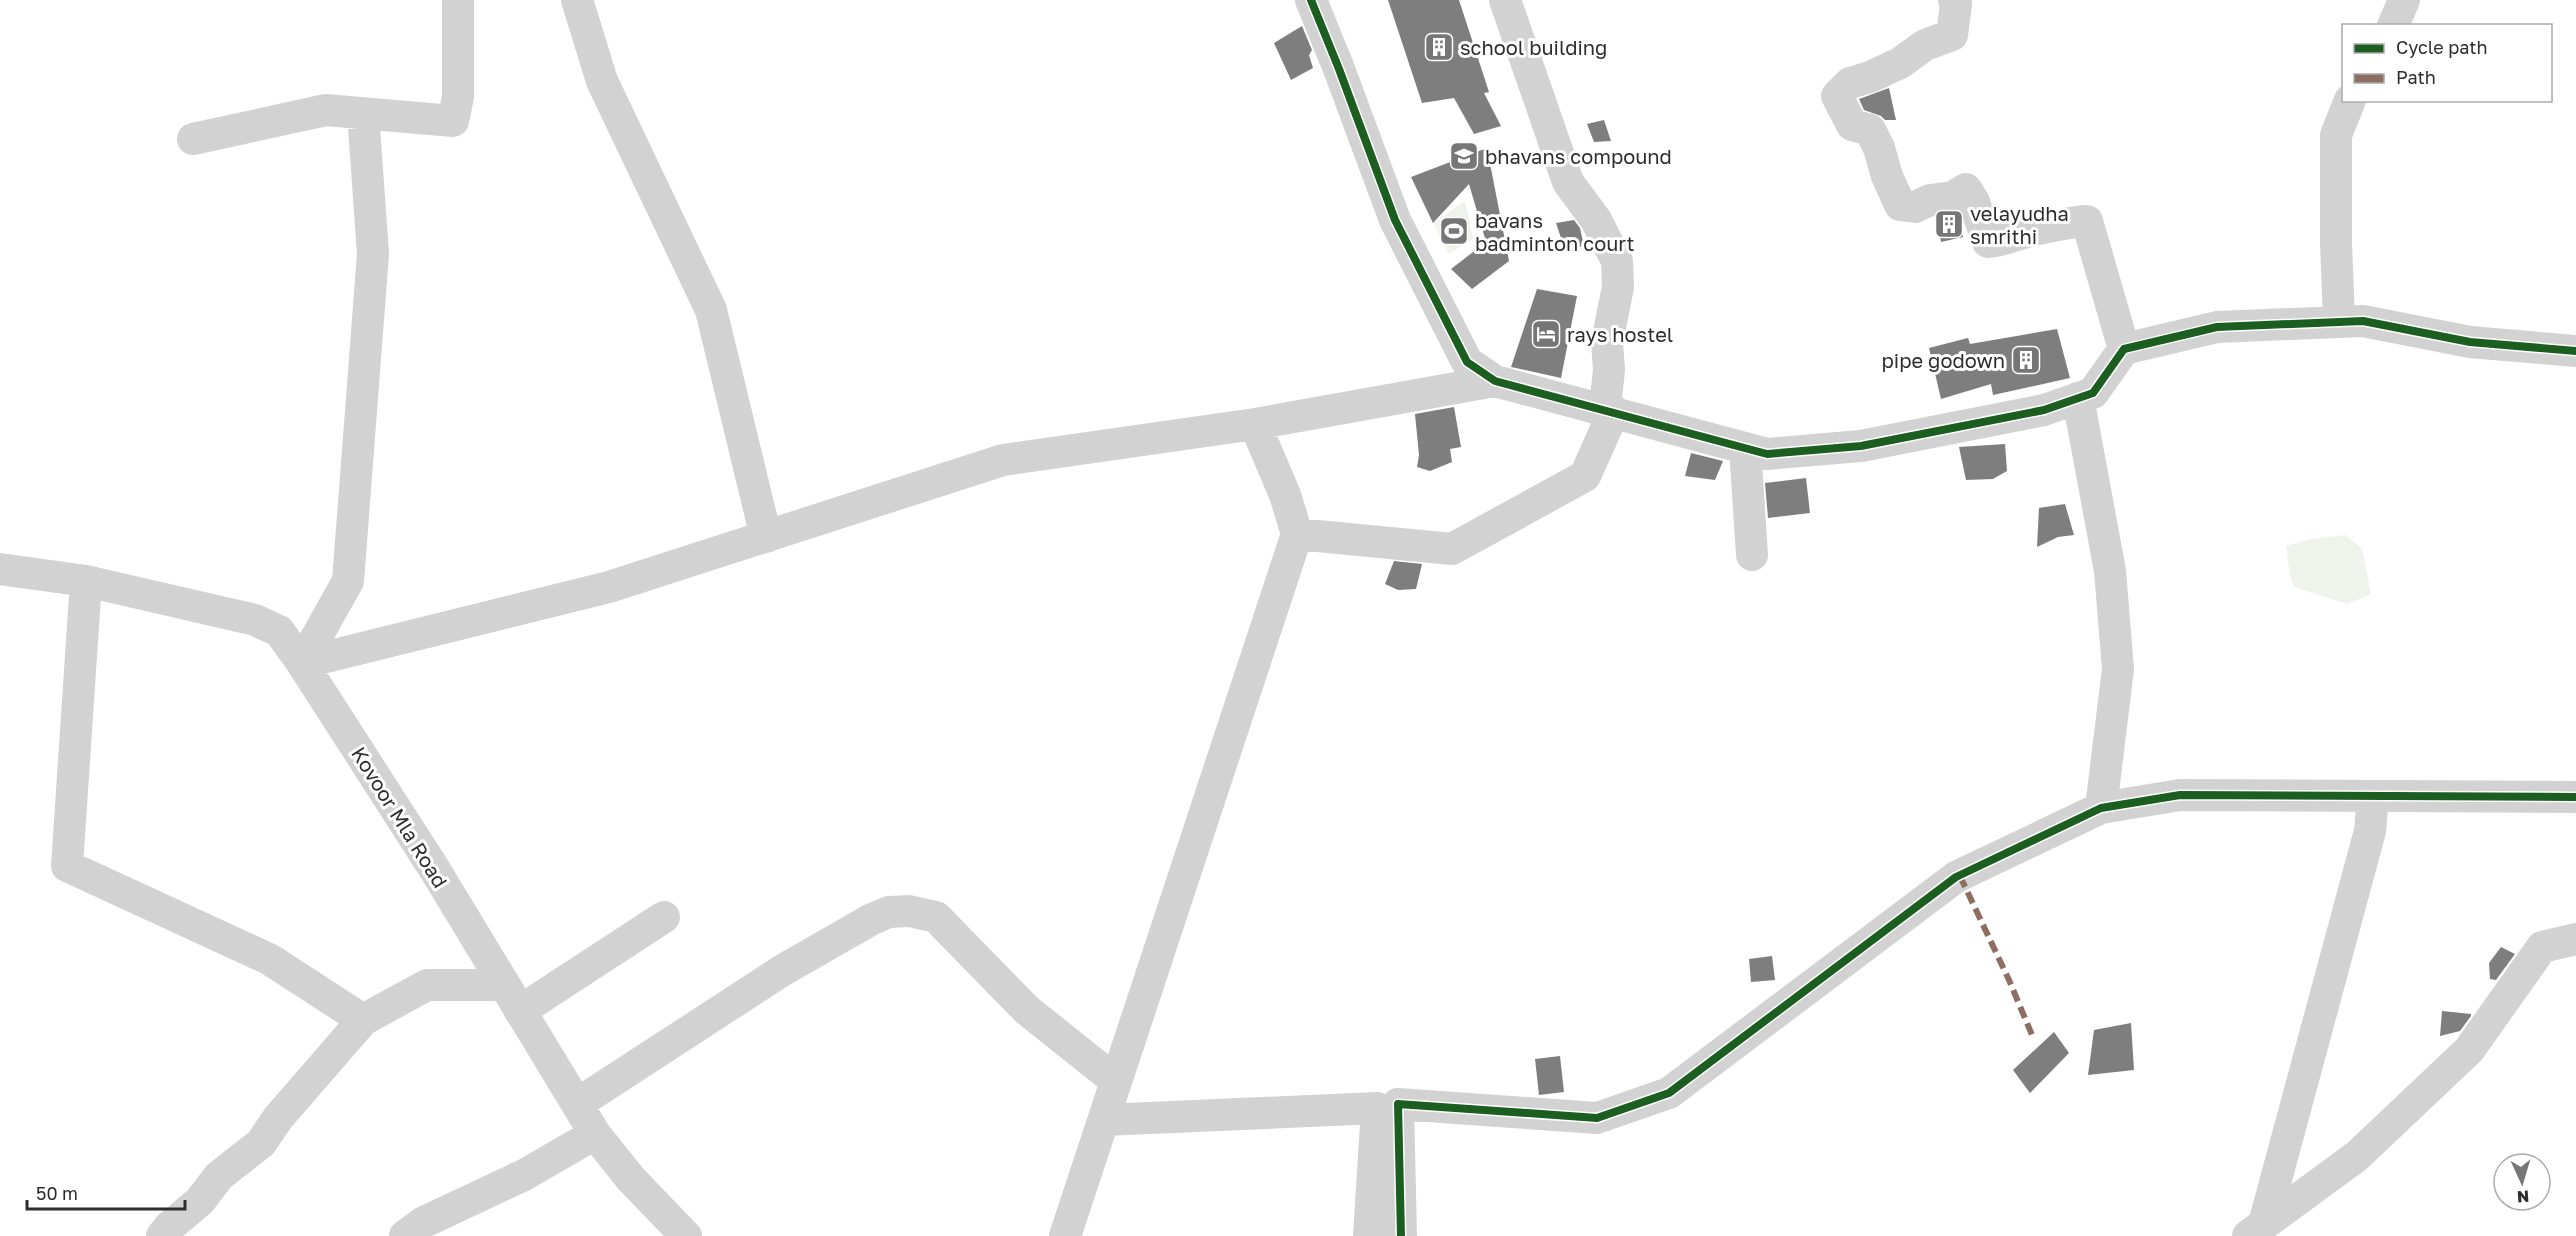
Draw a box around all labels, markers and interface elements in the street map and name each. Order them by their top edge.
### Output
legend [2342,24,2552,102]
building icon: school building [1423,31,1455,63]
place label: school building [1460,35,1607,59]
text: Cycle path [2396,36,2488,58]
text: Path [2396,66,2436,88]
school or university icon: bhavans compound [1448,140,1480,172]
place label: bhavans compound [1485,144,1672,168]
place label: velayudha smrithi [1970,201,2069,248]
place label: bavans badminton court [1475,208,1635,255]
building icon: velayudha smrithi [1933,208,1965,240]
sports icon: bavans badminton court [1438,215,1470,247]
hotel icon: rays hostel [1530,318,1562,350]
place label: rays hostel [1567,322,1673,346]
building icon: pipe godown [2010,344,2042,376]
place label: pipe godown [1882,348,2005,372]
street label: Kovoor Mla Road [347,742,453,892]
north arrow [2492,1152,2552,1212]
scale bar [27,1173,184,1211]
text: 50 m [36,1182,78,1204]
text: N [2516,1187,2530,1207]

